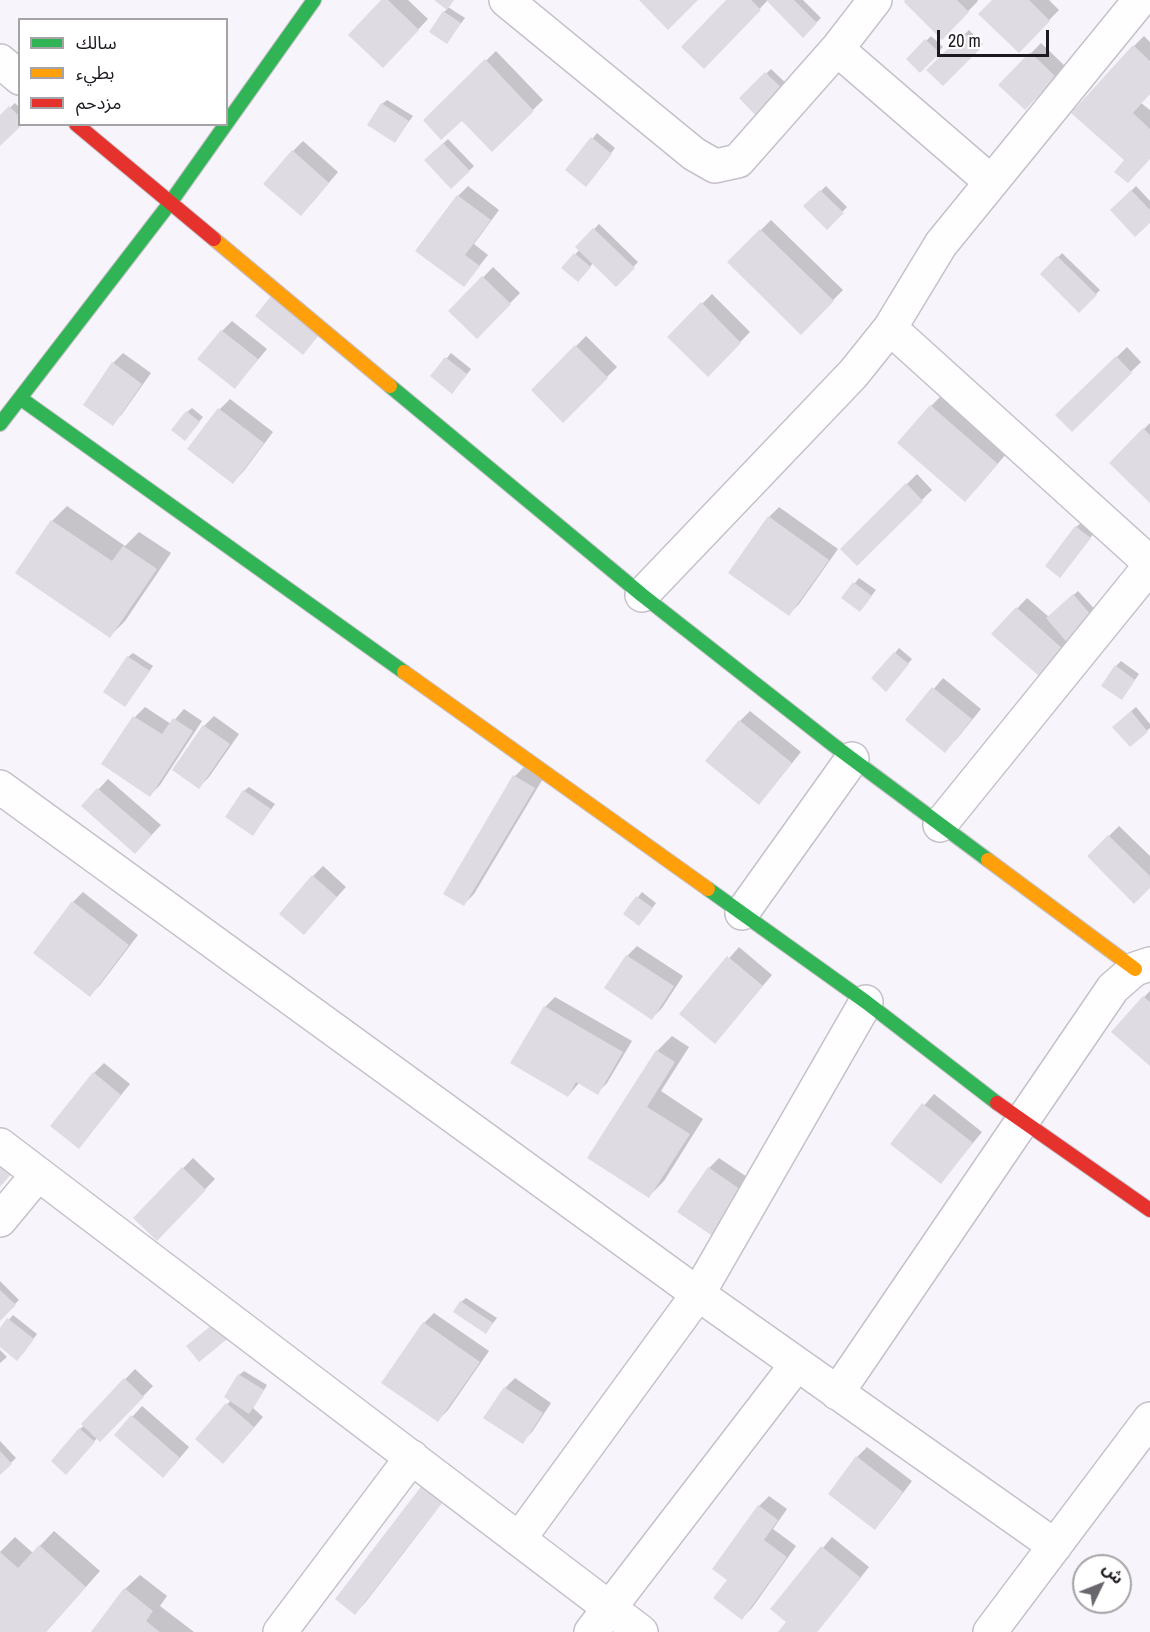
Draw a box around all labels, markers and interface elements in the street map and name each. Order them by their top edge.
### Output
legend [18,18,228,126]
scale bar [940,18,1052,56]
text: 20 m [948,28,981,53]
text: سالك [76,30,117,55]
text: بطيء [76,60,114,85]
text: مزدحم [76,90,121,115]
north arrow [1072,1554,1132,1614]
text: ش [1098,1558,1129,1589]

